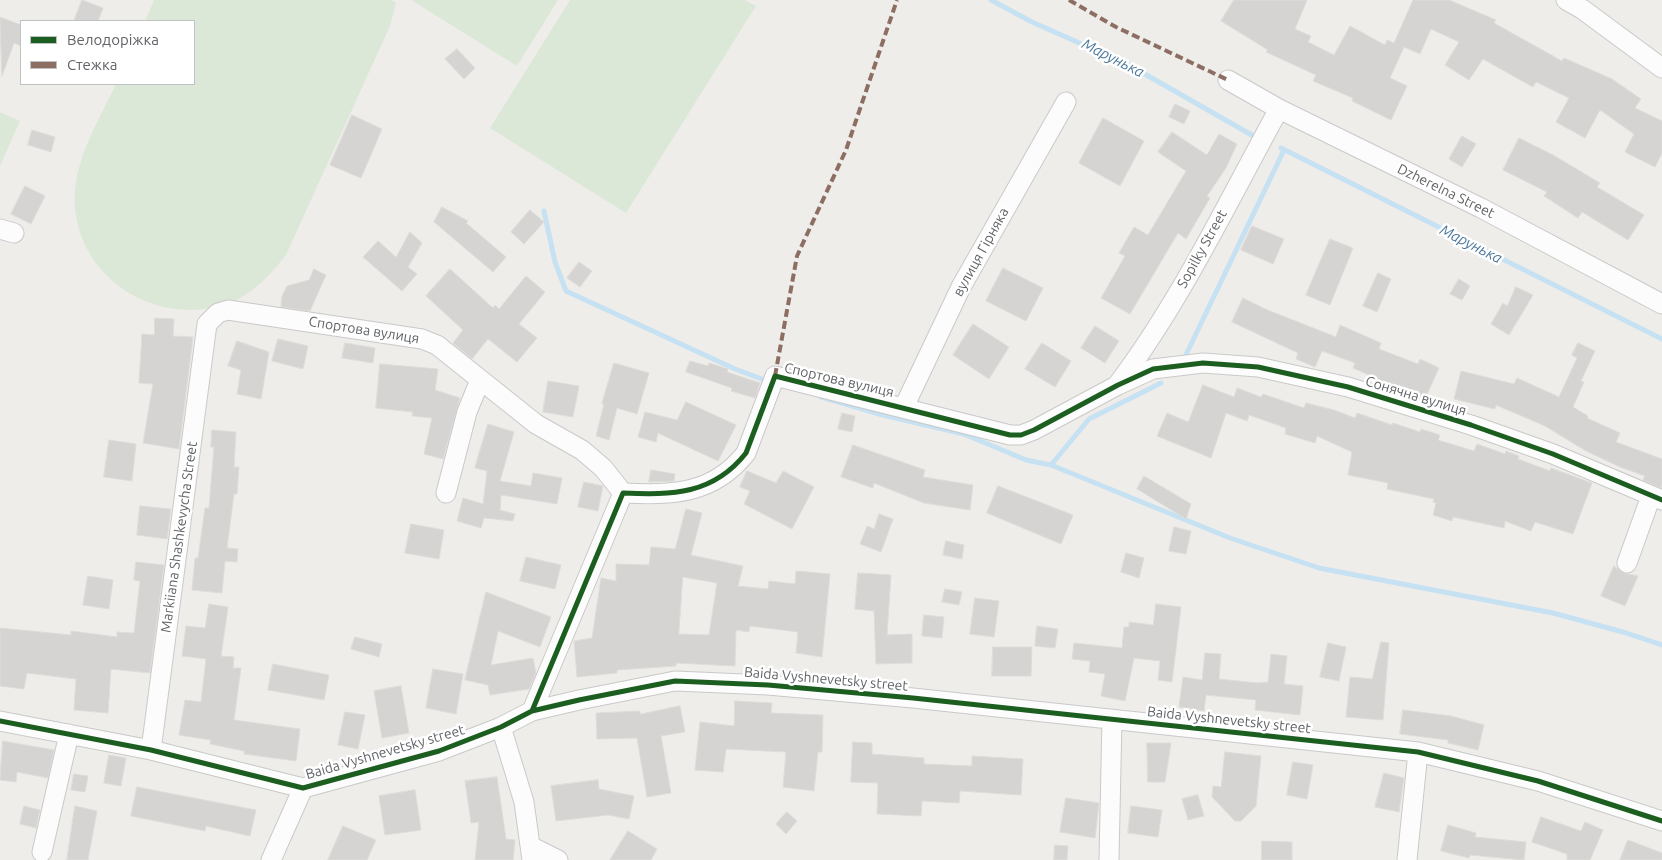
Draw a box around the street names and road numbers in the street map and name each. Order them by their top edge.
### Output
street label: Dzherelna Street [1395,160,1497,222]
street label: вулиця Гірняка [950,205,1012,299]
street label: Sopilky Street [1174,207,1230,291]
street label: Спортова вулиця [307,313,421,347]
street label: Спортова вулиця [783,359,895,401]
street label: Сонячна вулиця [1363,373,1469,419]
street label: Markiiana Shashkevycha Street [157,440,201,634]
street label: Baida Vyshnevetsky street [743,663,909,695]
street label: Baida Vyshnevetsky street [1146,703,1312,737]
street label: Baida Vyshnevetsky street [304,721,466,783]

